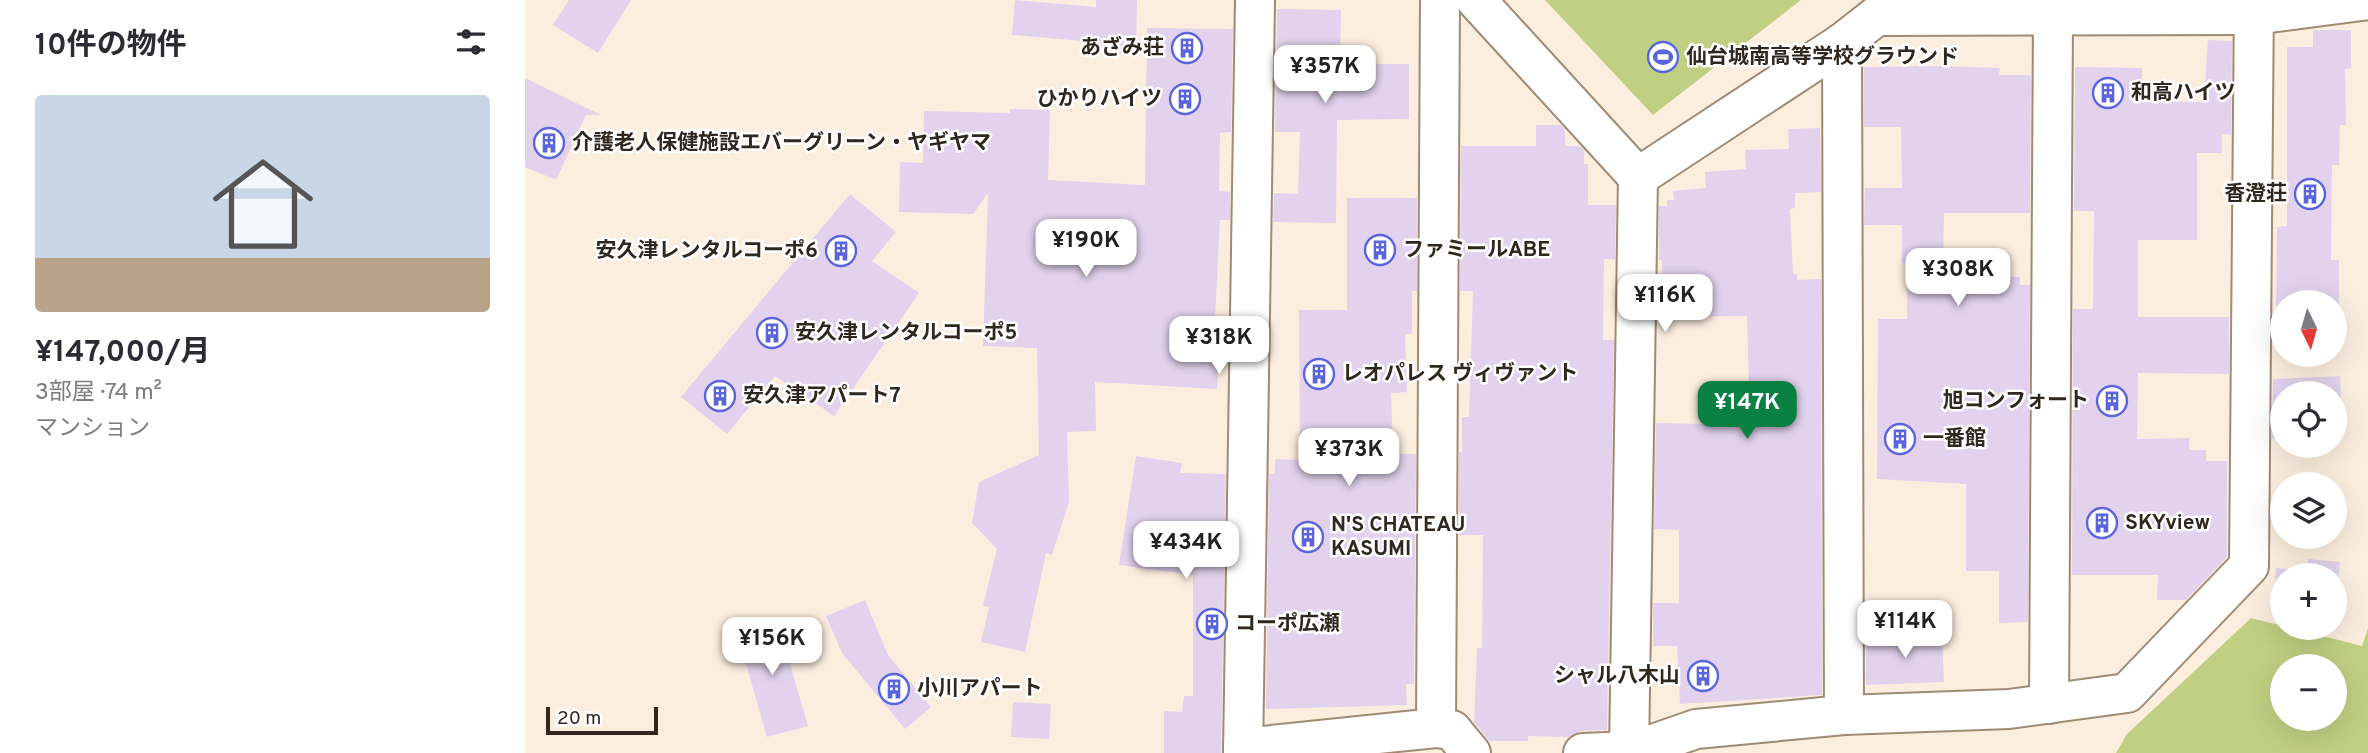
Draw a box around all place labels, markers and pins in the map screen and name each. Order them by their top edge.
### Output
building icon: あざみ荘 [1170,31,1204,65]
place label: あざみ荘 [1080,35,1164,62]
sports icon: 仙台城南高等学校グラウンド [1646,40,1680,74]
place label: 仙台城南高等学校グラウンド [1686,44,1959,71]
pin: ¥357K [1276,46,1374,105]
building icon: 和高ハイツ [2091,76,2125,110]
place label: 和高ハイツ [2131,80,2236,107]
building icon: ひかりハイツ [1168,82,1202,116]
place label: ひかりハイツ [1036,86,1162,113]
building icon: 介護老人保健施設エバーグリーン・ヤギヤマ [532,126,566,160]
place label: 介護老人保健施設エバーグリーン・ヤギヤマ [572,130,991,157]
building icon: 香澄荘 [2293,177,2327,211]
place label: 香澄荘 [2224,181,2287,208]
pin: ¥190K [1037,219,1135,279]
building icon: ファミールABE [1363,233,1397,267]
building icon: 安久津レンタルコーポ6 [824,234,858,268]
place label: ファミールABE [1403,237,1550,264]
place label: 安久津レンタルコーポ6 [596,238,818,265]
pin: ¥308K [1909,248,2007,308]
pin: ¥116K [1616,274,1714,334]
building icon: 安久津レンタルコーポ5 [755,316,789,350]
pin: ¥318K [1170,316,1268,376]
place label: 安久津レンタルコーポ5 [795,320,1017,347]
building icon: レオパレス ヴィヴァント [1302,357,1336,391]
place label: レオパレス ヴィヴァント [1342,361,1578,388]
building icon: 安久津アパート7 [703,379,737,413]
pin: ¥147K [1698,382,1796,441]
place label: 安久津アパート7 [743,383,901,410]
building icon: 旭コンフォート [2095,384,2129,418]
place label: 旭コンフォート [1943,388,2089,415]
building icon: 一番館 [1883,422,1917,456]
place label: 一番館 [1923,426,1986,453]
pin: ¥373K [1300,428,1398,488]
building icon: SKYview [2085,506,2119,540]
place label: SKYview [2125,510,2210,537]
place label: N'S CHATEAU KASUMI [1331,512,1465,563]
building icon: N'S CHATEAU KASUMI [1291,520,1325,554]
pin: ¥434K [1137,522,1235,581]
pin: ¥114K [1856,600,1954,660]
building icon: コーポ広瀬 [1195,607,1229,641]
place label: コーポ広瀬 [1235,611,1340,638]
pin: ¥156K [723,618,821,677]
building icon: シャル八木山 [1686,659,1720,693]
place label: シャル八木山 [1554,663,1680,690]
building icon: 小川アパート [877,672,911,706]
place label: 小川アパート [917,676,1043,703]

